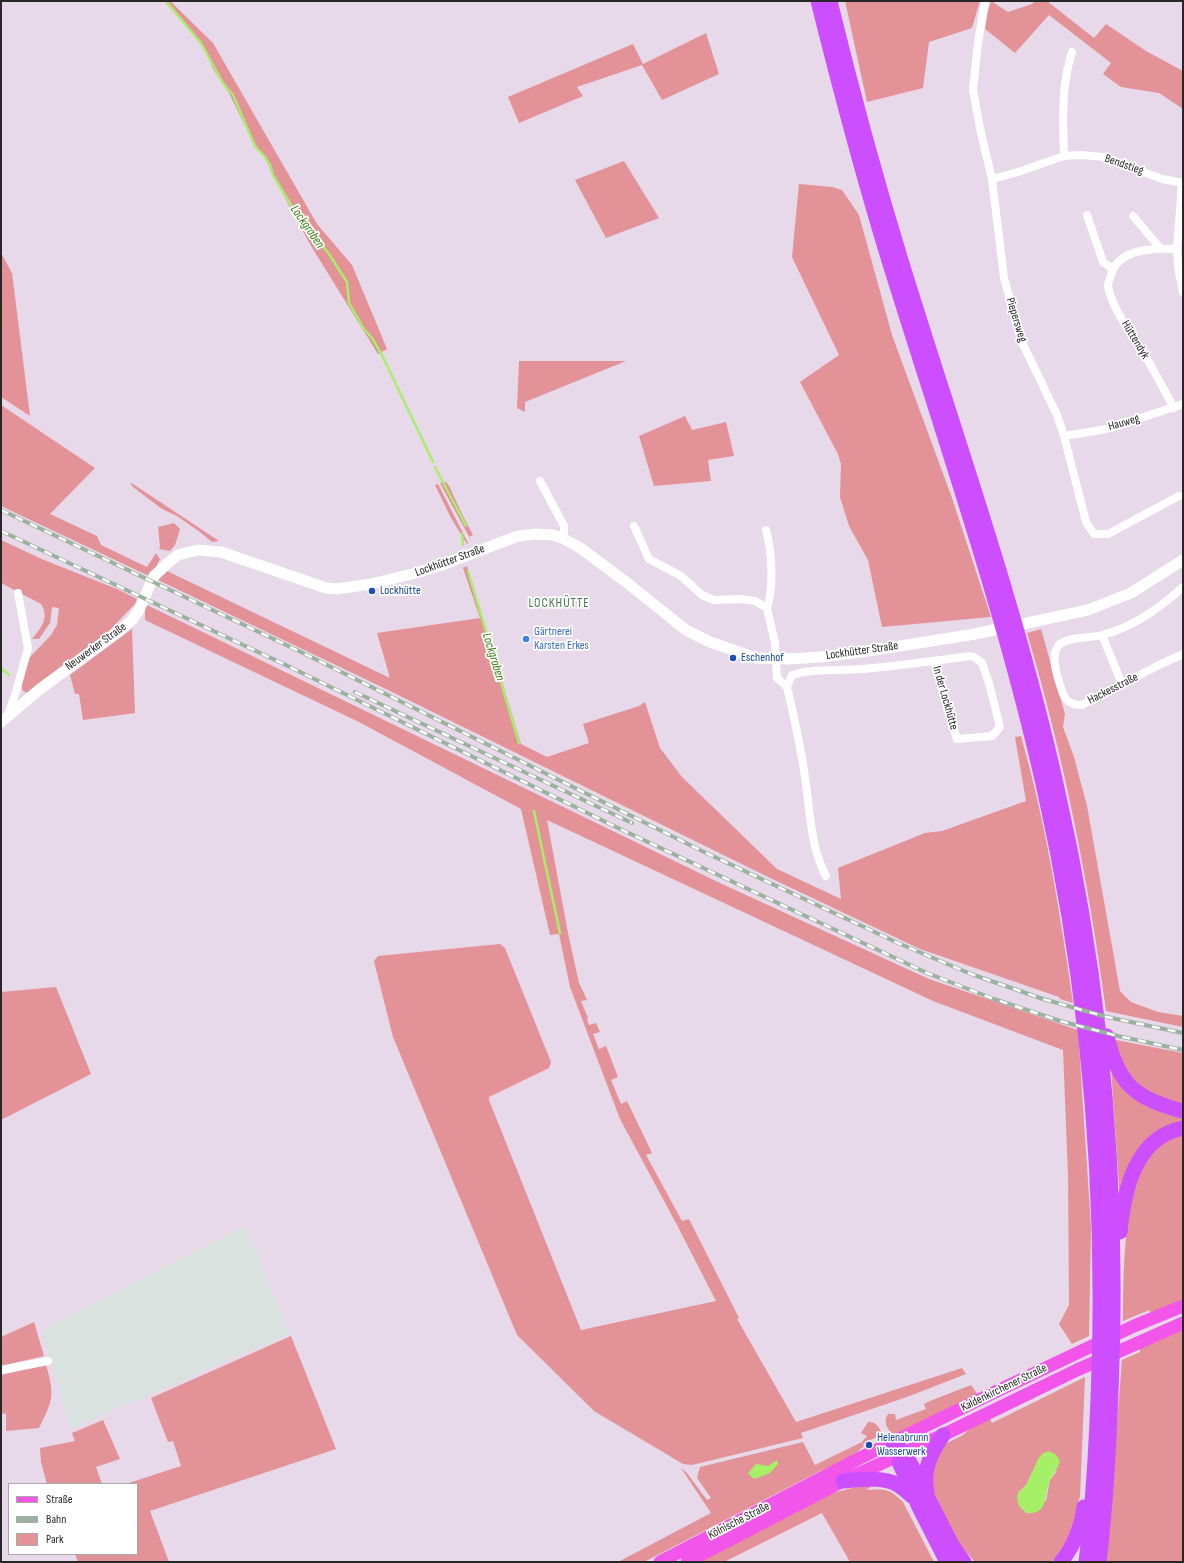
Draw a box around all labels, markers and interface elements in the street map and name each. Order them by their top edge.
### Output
street label: Bendstieg [1103,152,1145,178]
water label: Lockgraben [286,202,328,252]
street label: Piepersweg [1002,296,1030,344]
street label: Hüttendyk [1118,318,1152,362]
street label: Hauweg [1107,412,1141,434]
street label: Lockhütter Straße [413,542,487,580]
place label: Lockhütte [380,584,421,598]
marker: Lockhütte [367,586,377,596]
district label: LOCKHÜTTE [528,596,590,612]
street label: Neuwerker Straße [63,620,129,674]
place label: Gärtnerei Karsten Erkes [534,625,589,653]
water label: Lockgraben [478,631,508,683]
marker: Gärtnerei Karsten Erkes [521,634,531,644]
street label: Lockhütter Straße [825,639,899,663]
place label: Eschenhof [741,651,784,665]
marker: Eschenhof [728,653,738,663]
street label: In der Lockhütte [929,665,961,731]
street label: Hackesstraße [1085,670,1141,708]
street label: Kaldenkirchener Straße [959,1361,1049,1415]
place label: Helenabrunn Wasserwerk [877,1431,928,1459]
marker: Helenabrunn Wasserwerk [864,1440,874,1450]
legend [8,1483,138,1555]
text: Straße [46,1492,73,1507]
street label: Kölnische Straße [706,1499,772,1543]
text: Bahn [46,1512,66,1527]
text: Park [46,1532,64,1547]

